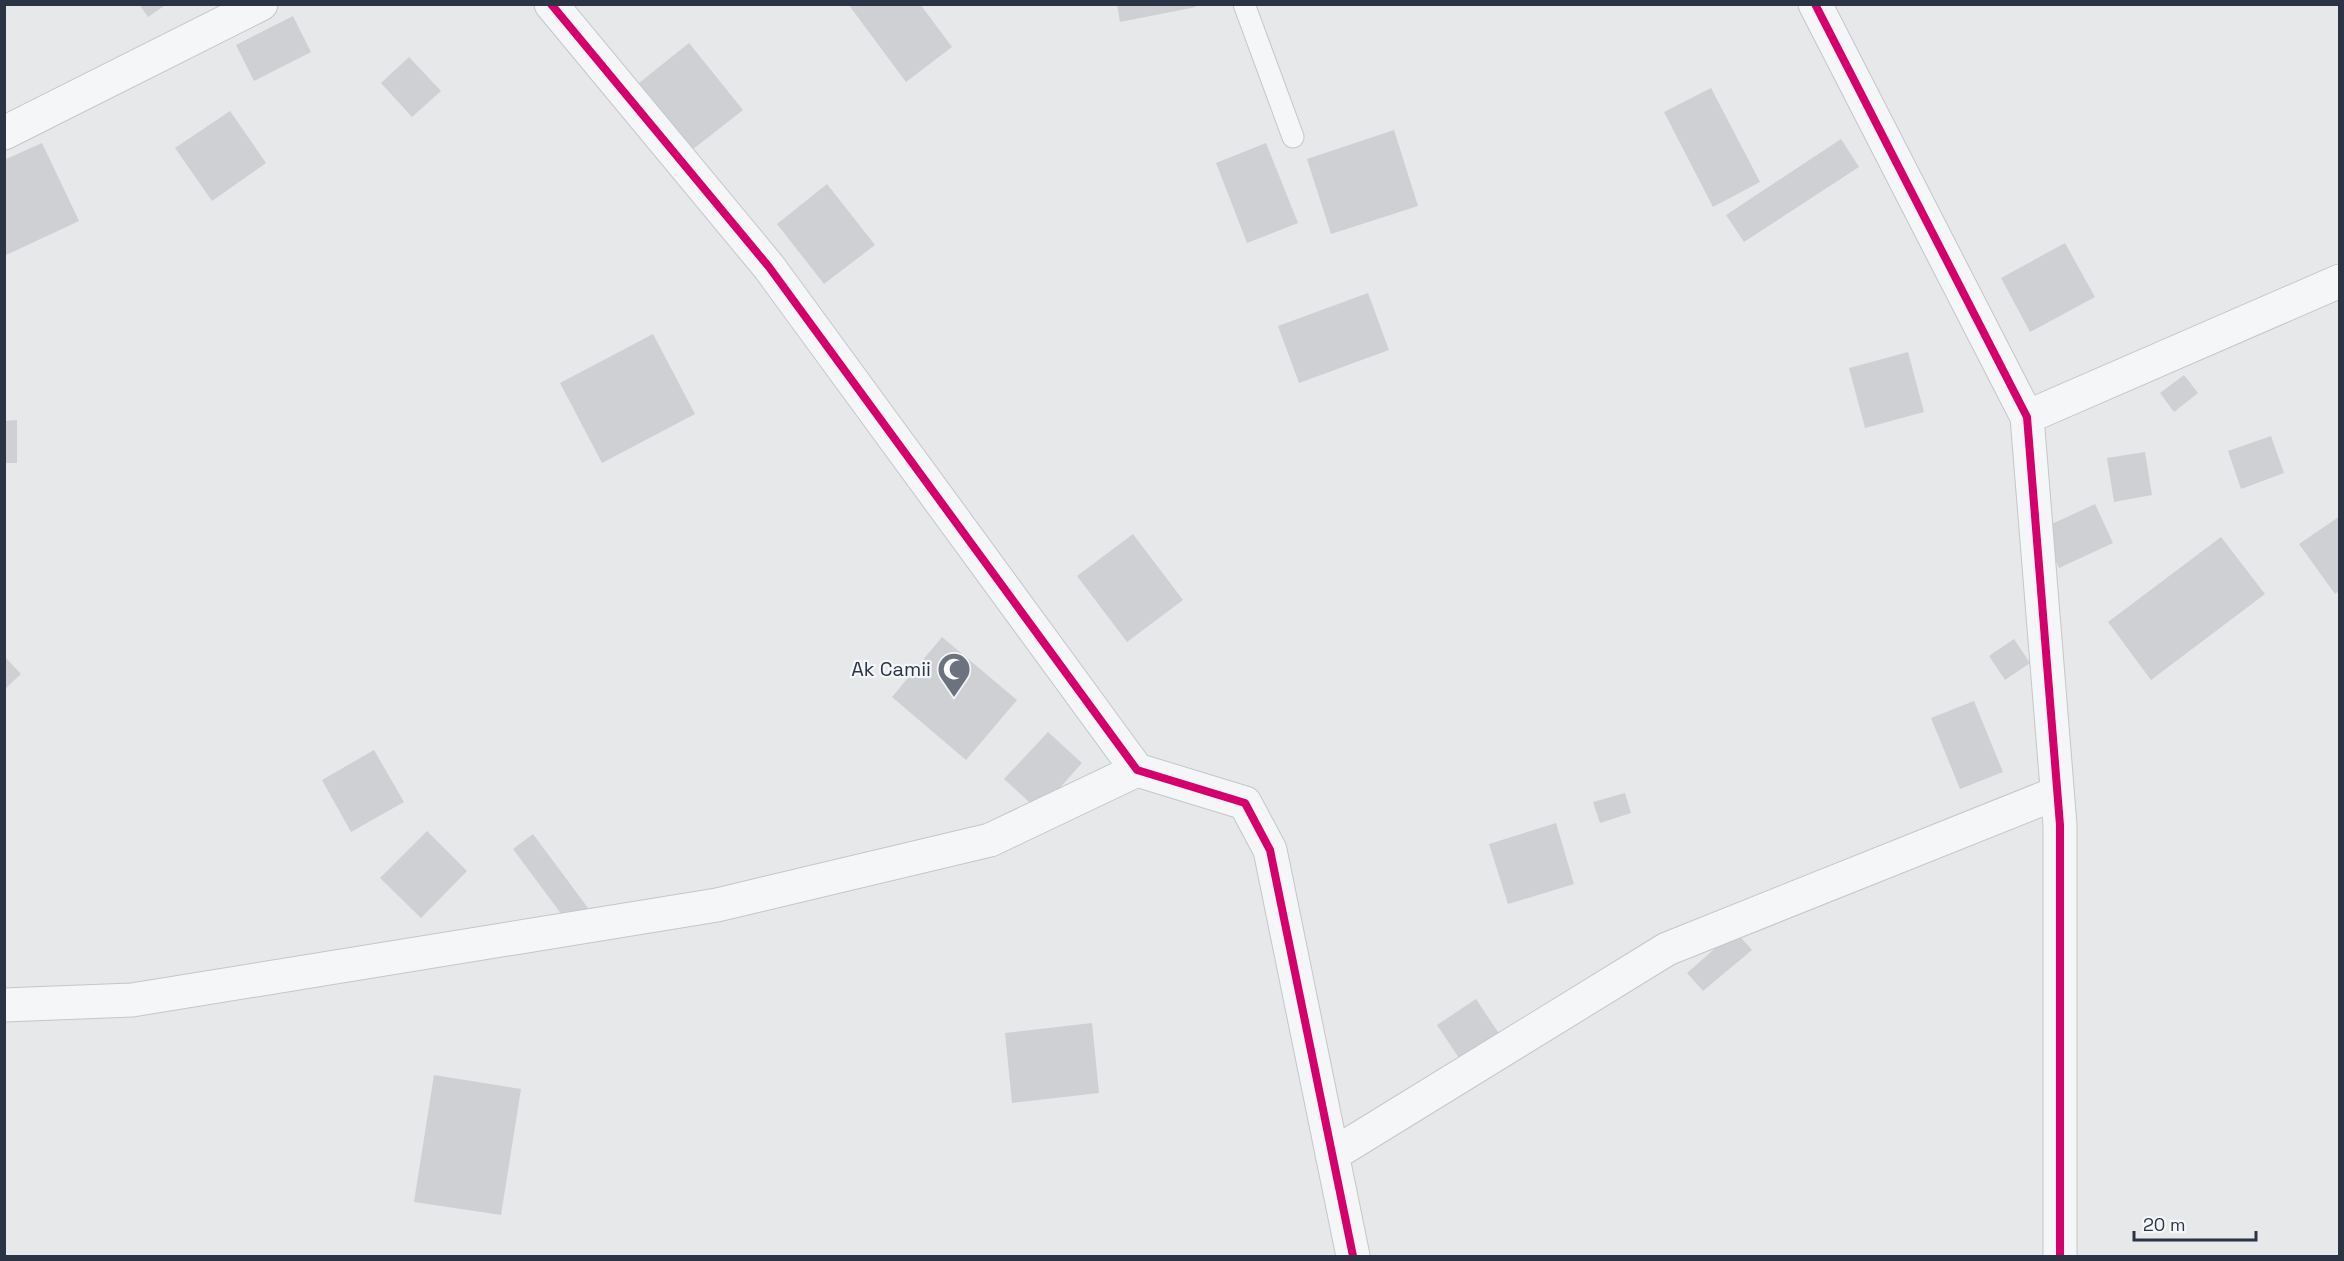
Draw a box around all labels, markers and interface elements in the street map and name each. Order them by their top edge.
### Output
mosque icon: Ak Camii [936,651,972,698]
place label: Ak Camii [851,656,931,682]
scale bar [2134,1204,2256,1242]
text: 20 m [2143,1213,2186,1236]

